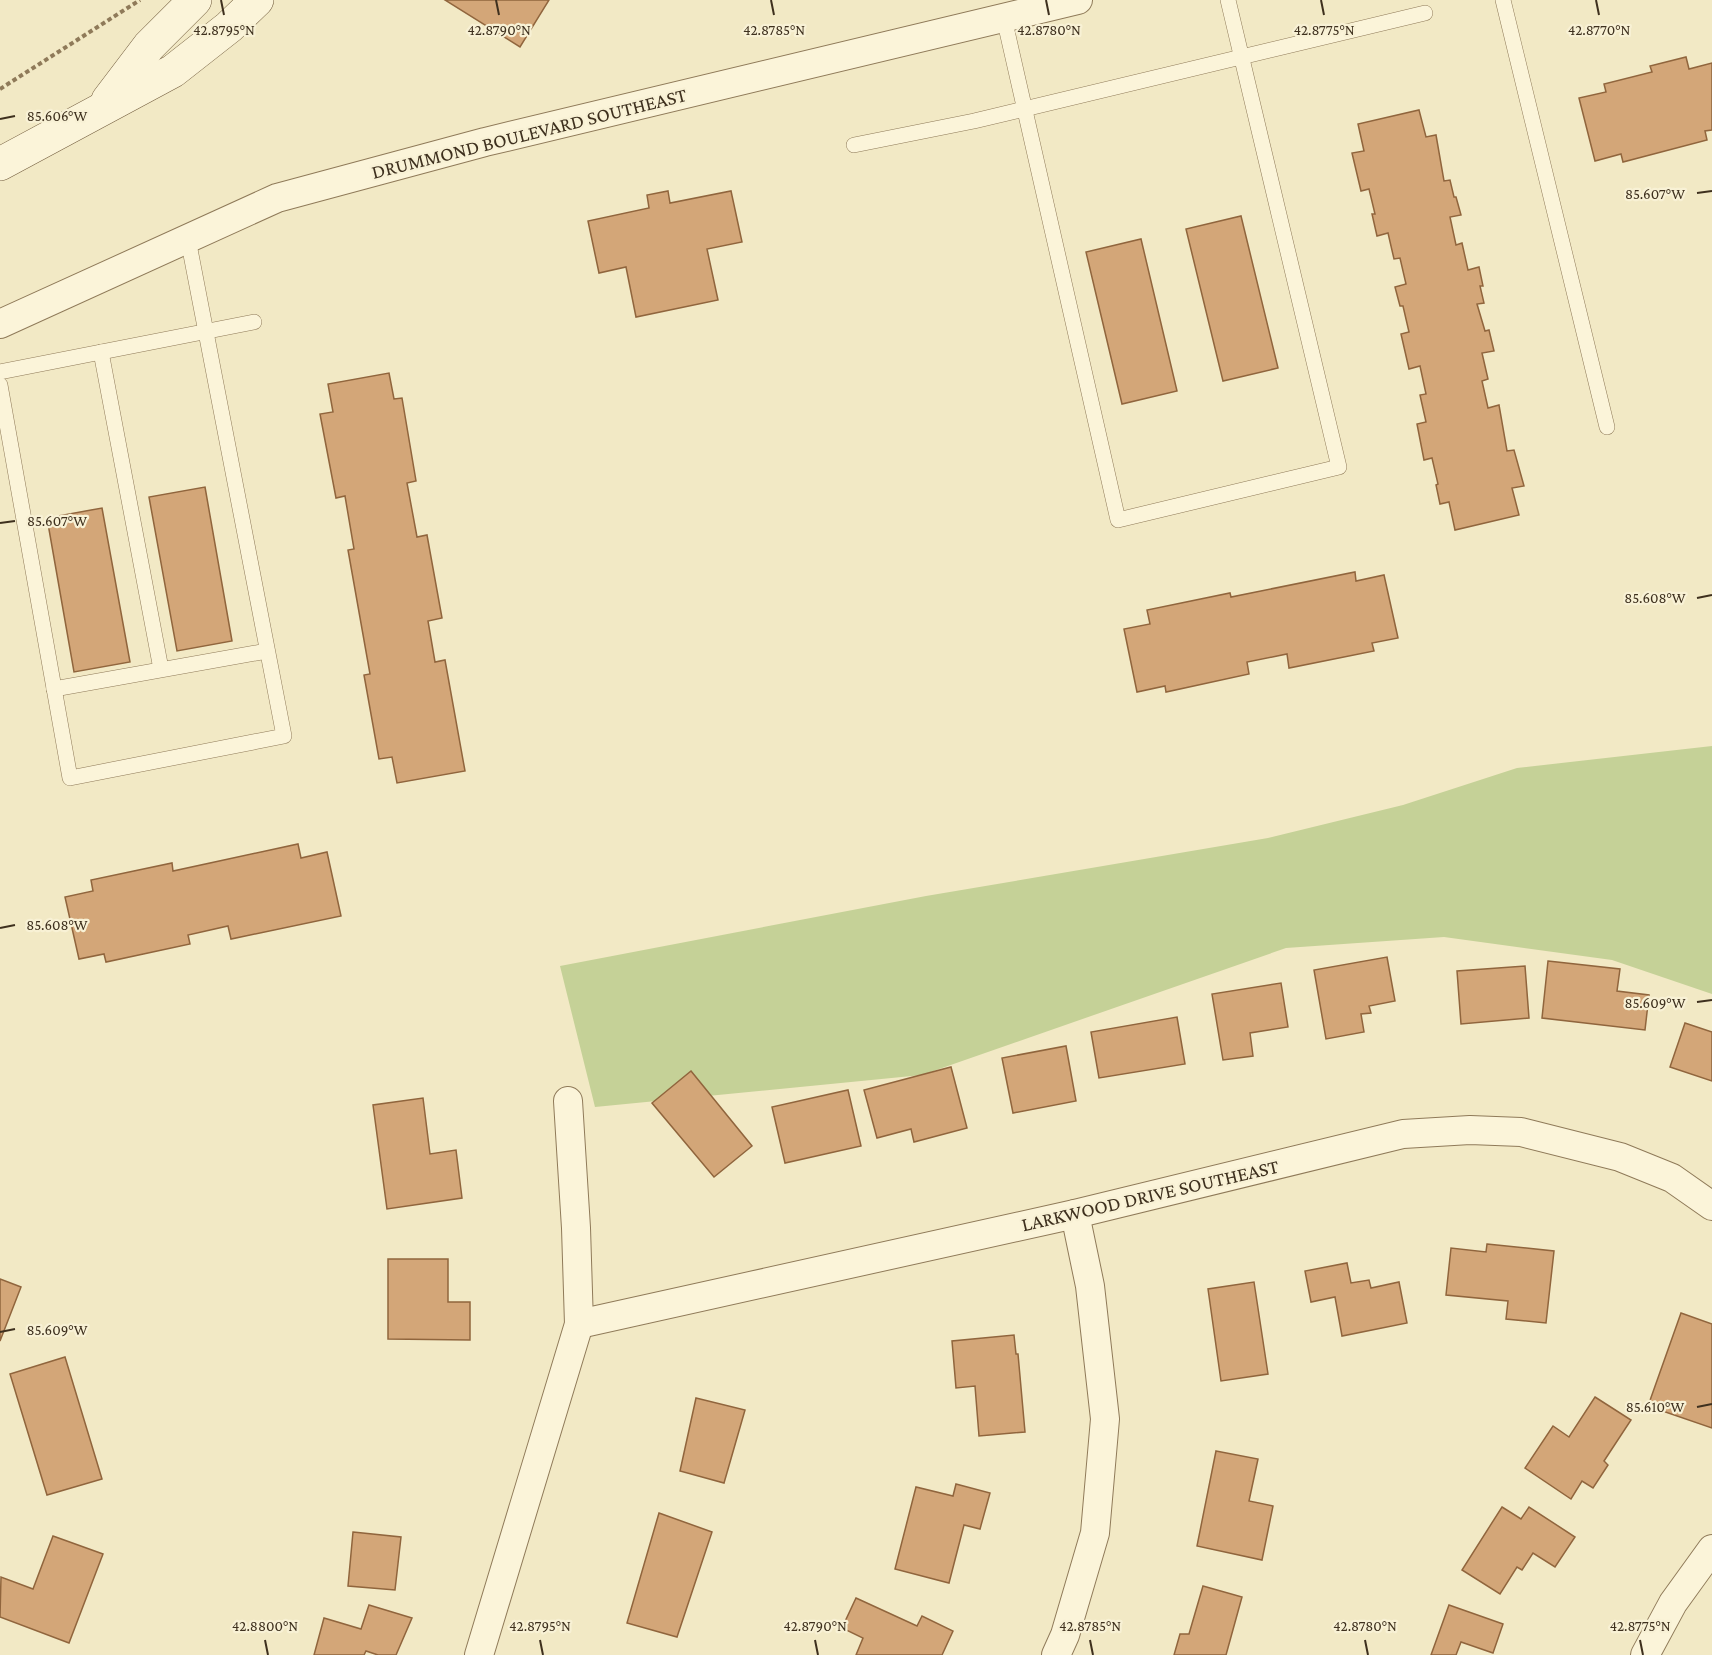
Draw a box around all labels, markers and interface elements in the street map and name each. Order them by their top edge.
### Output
text: 42.8795°N [193,22,255,38]
text: 42.8790°N [467,22,531,38]
text: 42.8785°N [743,22,805,38]
text: 42.8780°N [1017,22,1081,38]
text: 42.8775°N [1293,22,1355,38]
text: 42.8770°N [1568,22,1630,38]
street label: DRUMMOND BOULEVARD SOUTHEAST [369,83,689,183]
text: 85.606°W [27,108,87,124]
text: 85.607°W [1625,186,1685,202]
text: 85.607°W [27,513,87,529]
text: 85.608°W [1624,590,1686,606]
text: 85.608°W [26,917,88,933]
text: 85.609°W [1625,995,1686,1011]
street label: LARKWOOD DRIVE SOUTHEAST [1019,1155,1281,1235]
text: 85.609°W [27,1322,88,1338]
text: 85.610°W [1626,1399,1684,1415]
text: 42.8800°N [232,1618,298,1634]
text: 42.8795°N [509,1618,571,1634]
text: 42.8790°N [783,1618,847,1634]
text: 42.8785°N [1059,1618,1121,1634]
text: 42.8780°N [1333,1618,1397,1634]
text: 42.8775°N [1609,1618,1671,1634]

